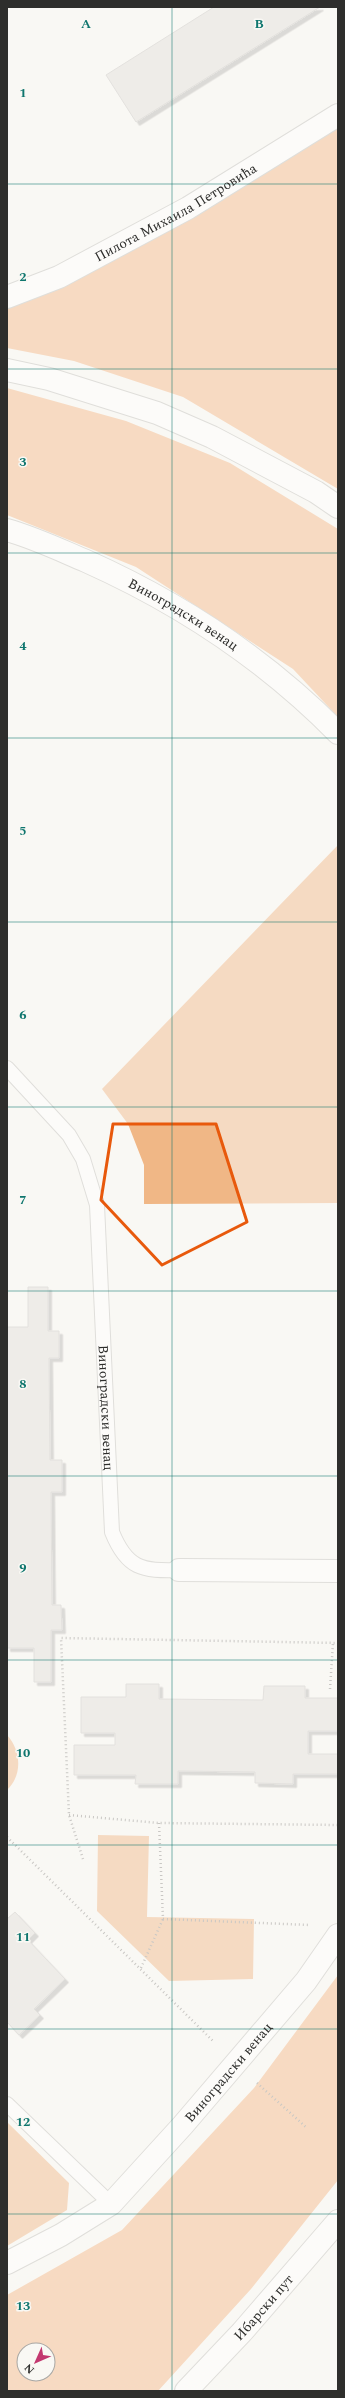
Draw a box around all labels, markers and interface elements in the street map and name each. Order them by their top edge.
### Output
text: A [81,14,91,34]
text: B [254,14,264,34]
text: 1 [19,83,27,103]
street label: Пилота Михаила Петровића [91,158,261,267]
text: 2 [19,267,27,287]
text: 3 [19,452,27,472]
street label: Виноградски венац [124,573,243,656]
text: 4 [19,636,27,656]
text: 5 [19,821,27,841]
text: 6 [19,1005,27,1025]
text: 7 [19,1190,27,1210]
street label: Виноградски венац [92,1344,119,1471]
text: 8 [19,1374,27,1394]
text: 9 [19,1558,27,1578]
text: 10 [16,1743,30,1763]
text: 11 [16,1927,30,1947]
street label: Виноградски венац [180,2018,277,2127]
text: 12 [16,2112,30,2132]
street label: Ибарски пут [229,2270,299,2346]
text: 13 [16,2296,30,2316]
north arrow [16,2342,56,2382]
text: N [20,2360,38,2378]

